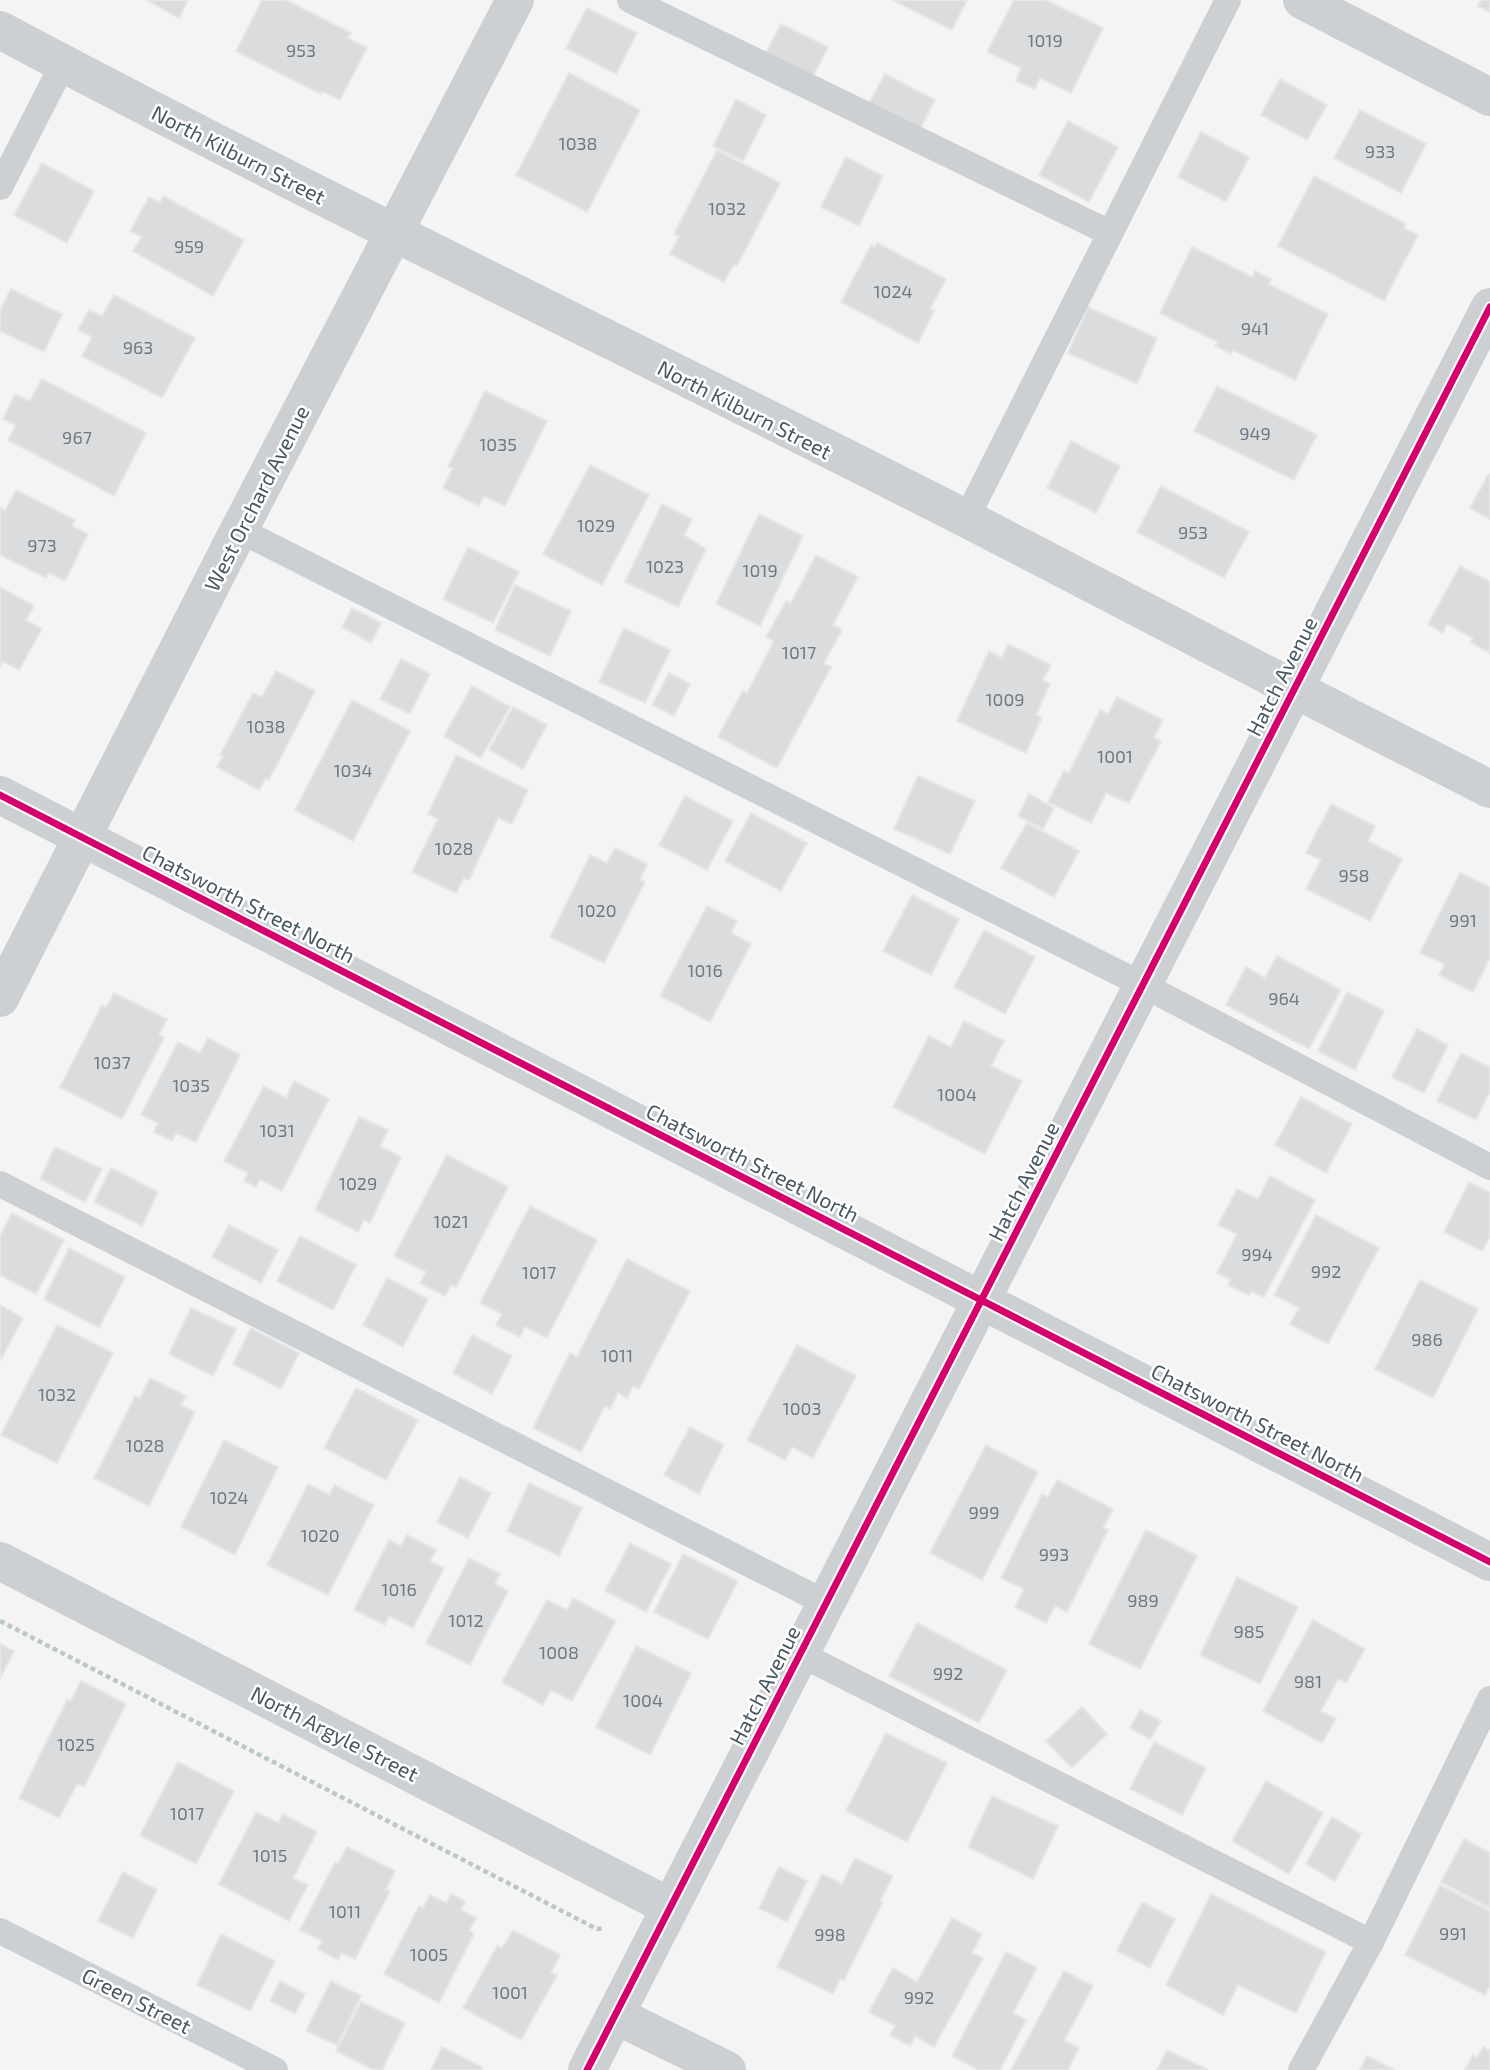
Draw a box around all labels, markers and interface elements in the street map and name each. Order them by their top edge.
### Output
house number: 1019 [1027,29,1063,51]
house number: 953 [286,39,316,61]
street label: North Kilburn Street [148,99,330,209]
house number: 1038 [559,132,597,154]
house number: 933 [1365,140,1395,162]
house number: 1032 [708,197,746,219]
house number: 959 [174,235,204,257]
house number: 1024 [873,280,913,302]
house number: 941 [1241,317,1269,339]
house number: 963 [123,336,153,358]
street label: North Kilburn Street [654,354,836,464]
street label: West Orchard Avenue [198,401,314,595]
house number: 949 [1239,422,1271,444]
house number: 967 [62,426,92,448]
house number: 1035 [479,433,517,455]
house number: 1029 [577,514,615,536]
house number: 953 [1178,521,1208,543]
house number: 973 [27,534,57,556]
house number: 1023 [646,555,684,577]
house number: 1019 [742,559,778,581]
street label: Hatch Avenue [1240,612,1322,740]
house number: 1017 [782,641,816,663]
house number: 1009 [985,688,1025,710]
house number: 1038 [247,715,285,737]
house number: 1001 [1097,745,1133,767]
house number: 1034 [333,759,373,781]
house number: 1028 [434,837,474,859]
street label: Chatsworth Street North [139,838,359,968]
house number: 958 [1339,864,1369,886]
house number: 1020 [578,899,617,921]
house number: 991 [1449,909,1477,931]
house number: 1016 [687,959,723,981]
house number: 964 [1268,987,1300,1009]
house number: 1037 [93,1051,131,1073]
house number: 1035 [172,1074,210,1096]
house number: 1004 [937,1083,977,1105]
street label: Chatsworth Street North [643,1097,863,1227]
street label: Hatch Avenue [982,1117,1064,1245]
house number: 1031 [259,1119,295,1141]
house number: 1029 [339,1172,377,1194]
house number: 1021 [433,1210,469,1232]
house number: 994 [1241,1243,1273,1265]
house number: 992 [1311,1260,1341,1282]
house number: 1017 [522,1261,556,1283]
house number: 986 [1411,1328,1443,1350]
house number: 1011 [601,1344,633,1366]
street label: Chatsworth Street North [1148,1357,1368,1487]
house number: 1032 [38,1383,76,1405]
house number: 1003 [783,1397,821,1419]
house number: 1028 [125,1434,165,1456]
house number: 1024 [209,1486,249,1508]
house number: 999 [969,1501,999,1523]
house number: 1020 [301,1524,340,1546]
house number: 993 [1039,1543,1069,1565]
house number: 1016 [381,1578,417,1600]
house number: 989 [1127,1589,1159,1611]
house number: 1012 [448,1609,484,1631]
house number: 985 [1234,1620,1264,1642]
street label: Hatch Avenue [723,1621,805,1749]
house number: 1008 [539,1641,579,1663]
house number: 992 [933,1662,963,1684]
house number: 981 [1294,1670,1322,1692]
street label: North Argyle Street [247,1680,423,1786]
house number: 1004 [623,1689,663,1711]
house number: 1025 [57,1733,95,1755]
house number: 1017 [170,1802,204,1824]
house number: 1015 [253,1844,287,1866]
house number: 1011 [329,1900,361,1922]
house number: 991 [1439,1922,1467,1944]
house number: 998 [814,1923,846,1945]
house number: 1005 [410,1943,448,1965]
street label: Green Street [78,1962,196,2038]
house number: 1001 [492,1981,528,2003]
house number: 992 [904,1986,934,2008]

